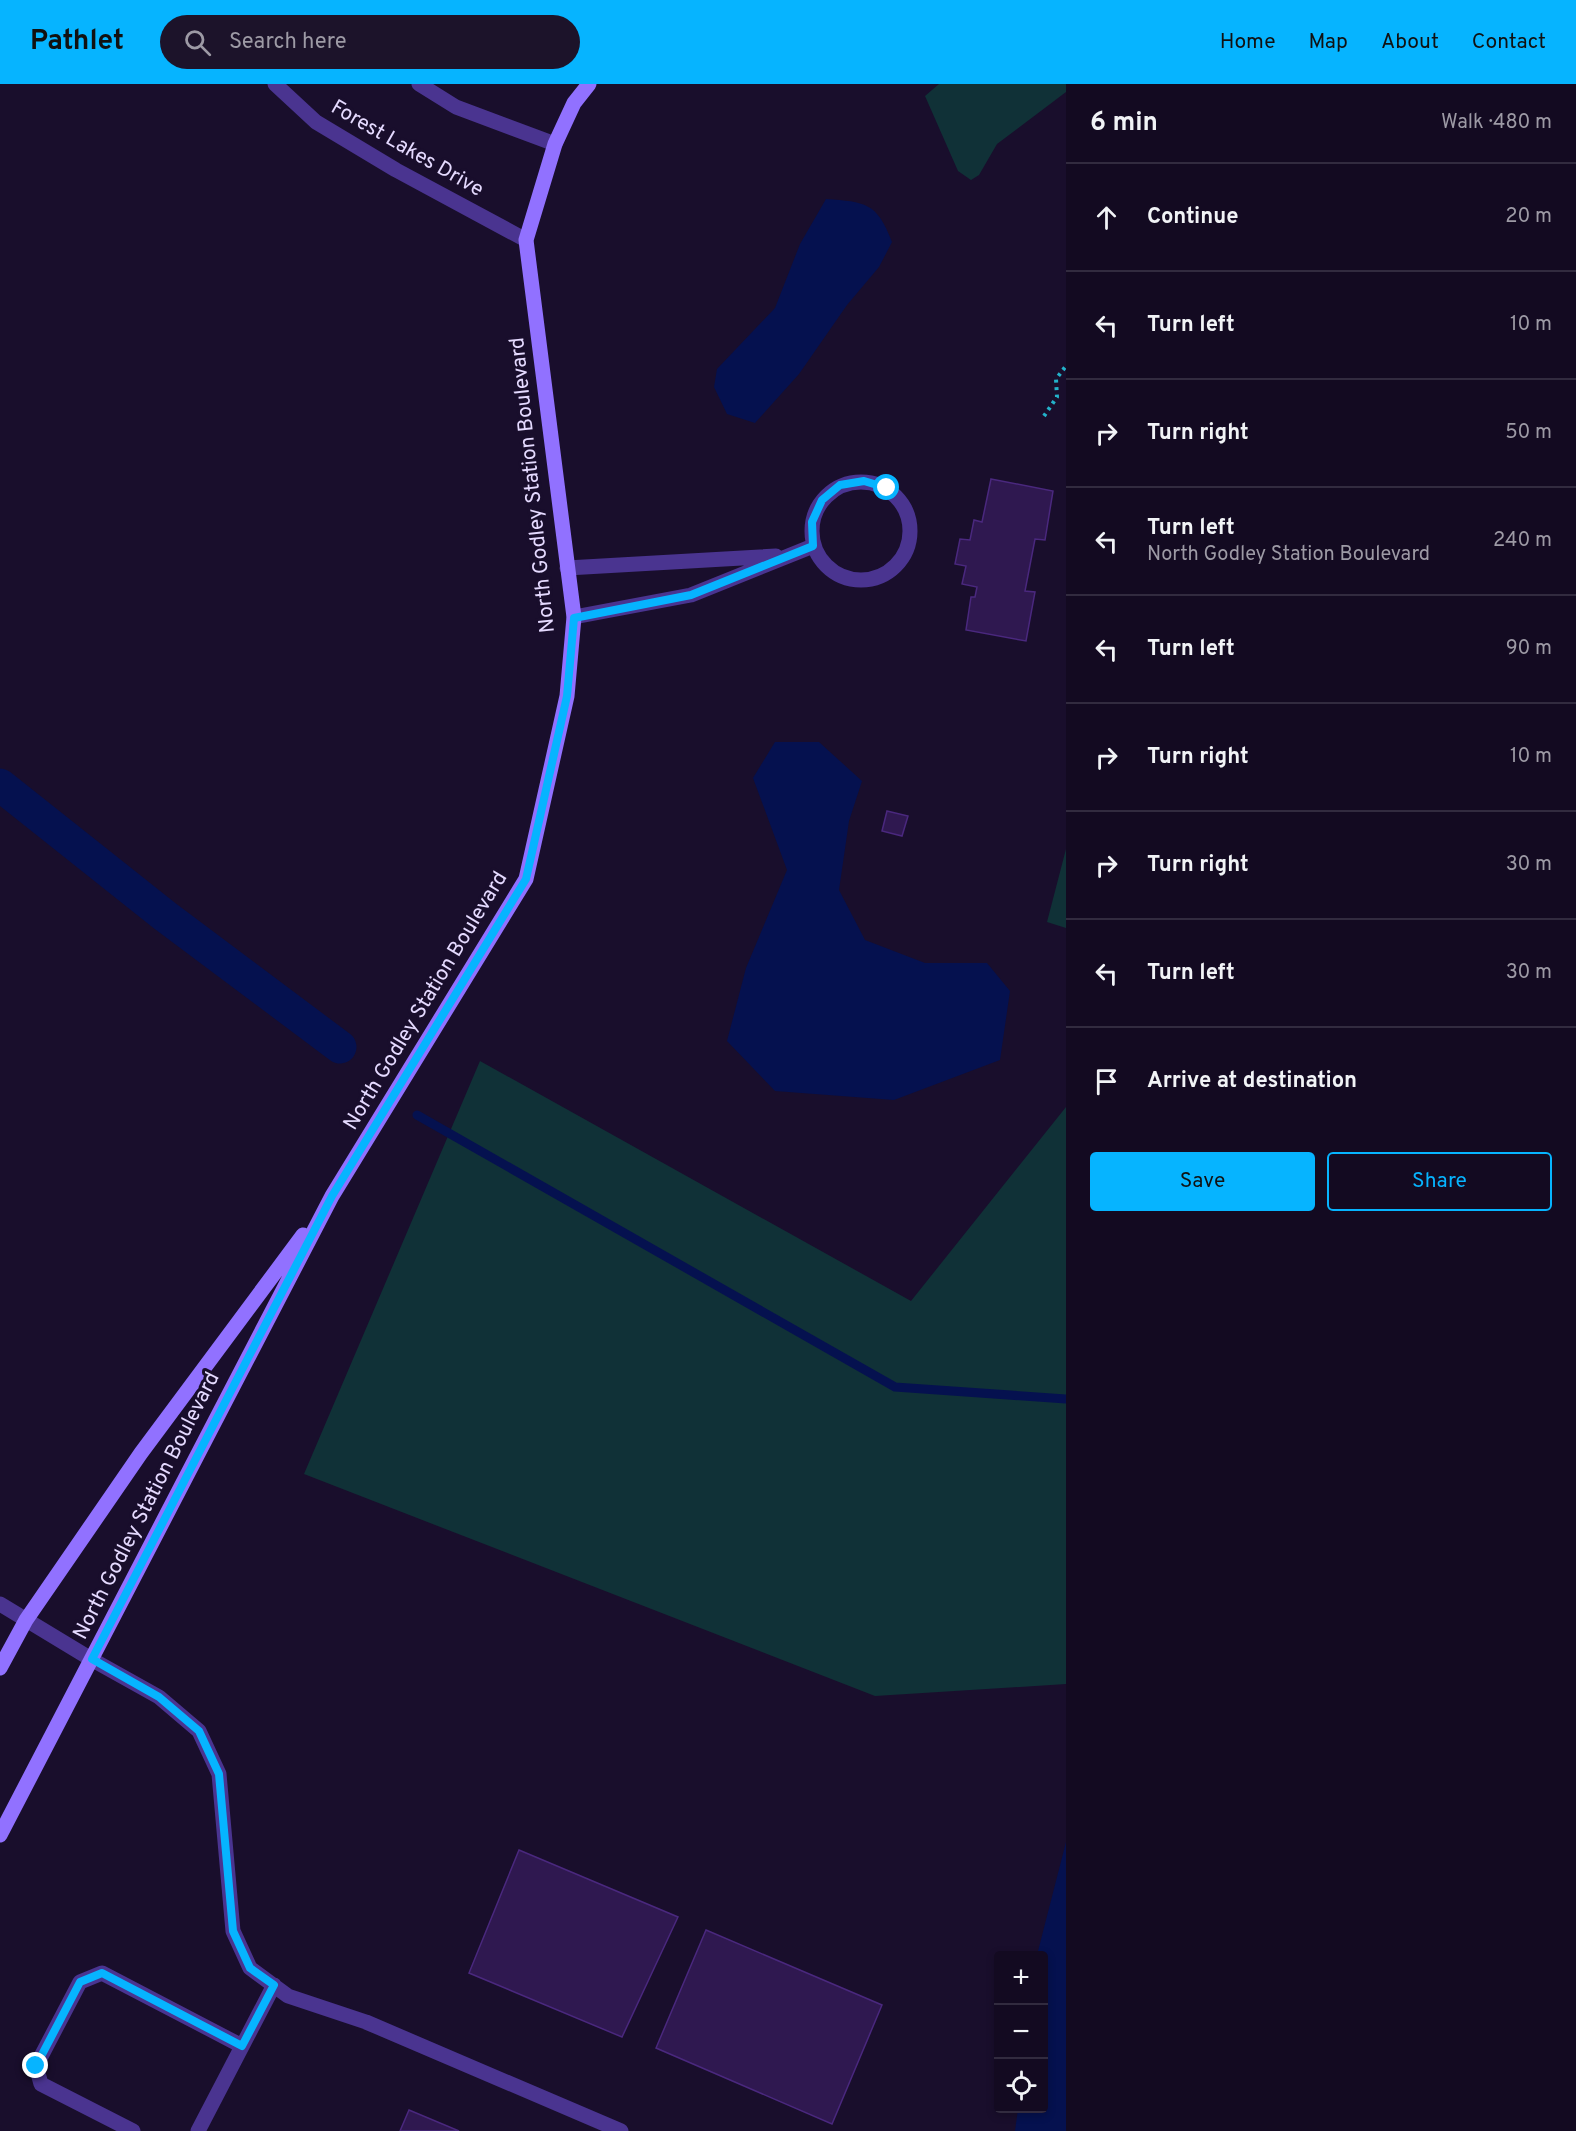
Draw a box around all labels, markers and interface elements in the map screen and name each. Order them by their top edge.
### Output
search box [160,15,580,69]
text: Pathlet [30,24,124,60]
icon: search [181,26,214,59]
text: Search here [229,29,347,56]
text: Home [1220,29,1276,56]
text: Map [1309,29,1348,56]
text: About [1381,29,1439,56]
text: Contact [1472,29,1546,56]
street label: Forest Lakes Drive [326,94,488,204]
text: 6 min [1090,107,1158,140]
text: Walk · 480 m [1441,110,1552,136]
icon: ahead [1090,201,1123,234]
text: Continue [1147,204,1238,231]
text: 20 m [1505,204,1552,230]
icon: left [1090,309,1123,342]
text: Turn left [1147,312,1235,339]
text: 10 m [1510,312,1552,338]
street label: North Godley Station Boulevard [504,336,562,634]
icon: right [1090,417,1123,450]
text: Turn right [1147,420,1249,447]
text: 50 m [1505,420,1552,446]
route start [873,474,899,500]
text: Turn left [1147,515,1235,542]
icon: left [1090,525,1123,558]
text: 240 m [1493,528,1552,554]
text: North Godley Station Boulevard [1147,542,1430,568]
icon: left [1090,633,1123,666]
text: Turn left [1147,636,1235,663]
text: 90 m [1506,636,1552,662]
icon: right [1090,741,1123,774]
text: Turn right [1147,744,1249,771]
text: 10 m [1510,744,1552,770]
icon: right [1090,849,1123,882]
text: Turn right [1147,852,1249,879]
text: 30 m [1506,852,1552,878]
street label: North Godley Station Boulevard [338,867,514,1135]
icon: left [1090,957,1123,990]
text: Turn left [1147,960,1235,987]
text: 30 m [1506,960,1552,986]
icon: arrive [1090,1065,1123,1098]
text: Arrive at destination [1147,1068,1357,1095]
button: Save [1090,1152,1315,1211]
button: Share [1327,1152,1552,1211]
street label: North Godley Station Boulevard [68,1368,226,1644]
map controls [994,1951,1048,2113]
button: + [994,1951,1048,2005]
button: − [994,2005,1048,2059]
route end [22,2052,48,2078]
button: locate [994,2059,1048,2113]

